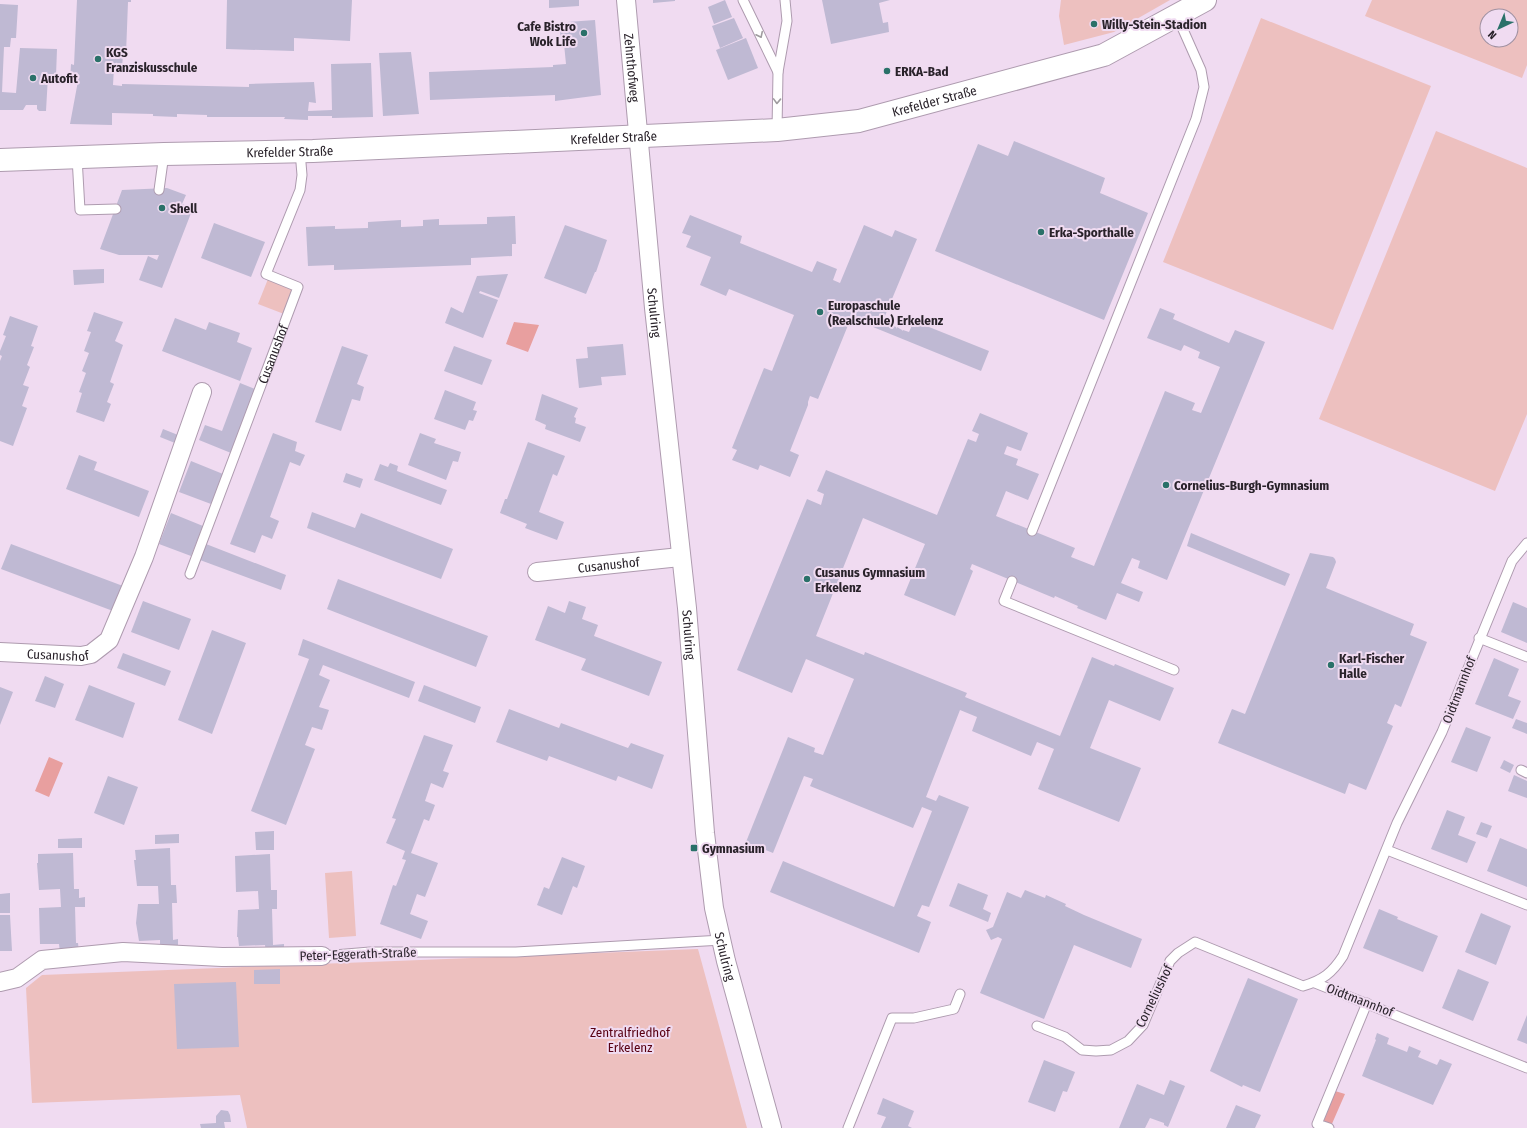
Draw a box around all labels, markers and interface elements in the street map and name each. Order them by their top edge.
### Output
north arrow [1479,8,1519,48]
place label: Willy-Stein-Stadion [1102,17,1207,32]
place label: Cafe Bistro Wok Life [517,19,576,49]
marker: Willy-Stein-Stadion [1089,19,1099,29]
marker: Cafe Bistro Wok Life [579,28,589,38]
text: N [1486,28,1499,42]
one-way arrow [755,31,763,38]
street label: Zehnthofweg [622,33,643,104]
place label: KGS Franziskusschule [106,45,198,75]
marker: KGS Franziskusschule [93,54,103,64]
place label: ERKA-Bad [895,64,949,79]
marker: ERKA-Bad [882,66,892,76]
place label: Autofit [40,71,78,86]
marker: Autofit [28,73,38,83]
street label: Krefelder Straße [890,82,978,119]
one-way arrow [773,98,781,104]
street label: Krefelder Straße [570,128,657,147]
street label: Krefelder Straße [246,143,334,160]
place label: Shell [170,201,198,216]
marker: Shell [157,203,167,213]
place label: Erka-Sporthalle [1049,225,1134,240]
marker: Erka-Sporthalle [1036,227,1046,237]
street label: Schulring [645,287,665,339]
place label: Europaschule (Realschule) Erkelenz [828,298,944,328]
marker: Europaschule (Realschule) Erkelenz [815,307,825,317]
street label: Cusanushof [255,321,291,386]
place label: Cornelius-Burgh-Gymnasium [1174,478,1329,493]
marker: Cornelius-Burgh-Gymnasium [1161,480,1171,490]
street label: Cusanushof [577,554,641,575]
place label: Cusanus Gymnasium Erkelenz [815,565,925,595]
marker: Cusanus Gymnasium Erkelenz [802,574,812,584]
street label: Schulring [680,609,699,661]
street label: Cusanushof [27,646,91,664]
place label: Karl-Fischer Halle [1339,651,1405,681]
street label: Oidtmannhof [1439,654,1479,726]
marker: Karl-Fischer Halle [1326,660,1336,670]
place label: Gymnasium [702,841,765,856]
marker: Gymnasium [689,843,699,853]
street label: Schulring [712,930,739,983]
street label: Peter-Eggerath-Straße [299,944,417,964]
street label: Corneliushof [1132,961,1176,1030]
street label: Oidtmannhof [1324,980,1396,1020]
park label: Zentralfriedhof Erkelenz [590,1025,671,1055]

